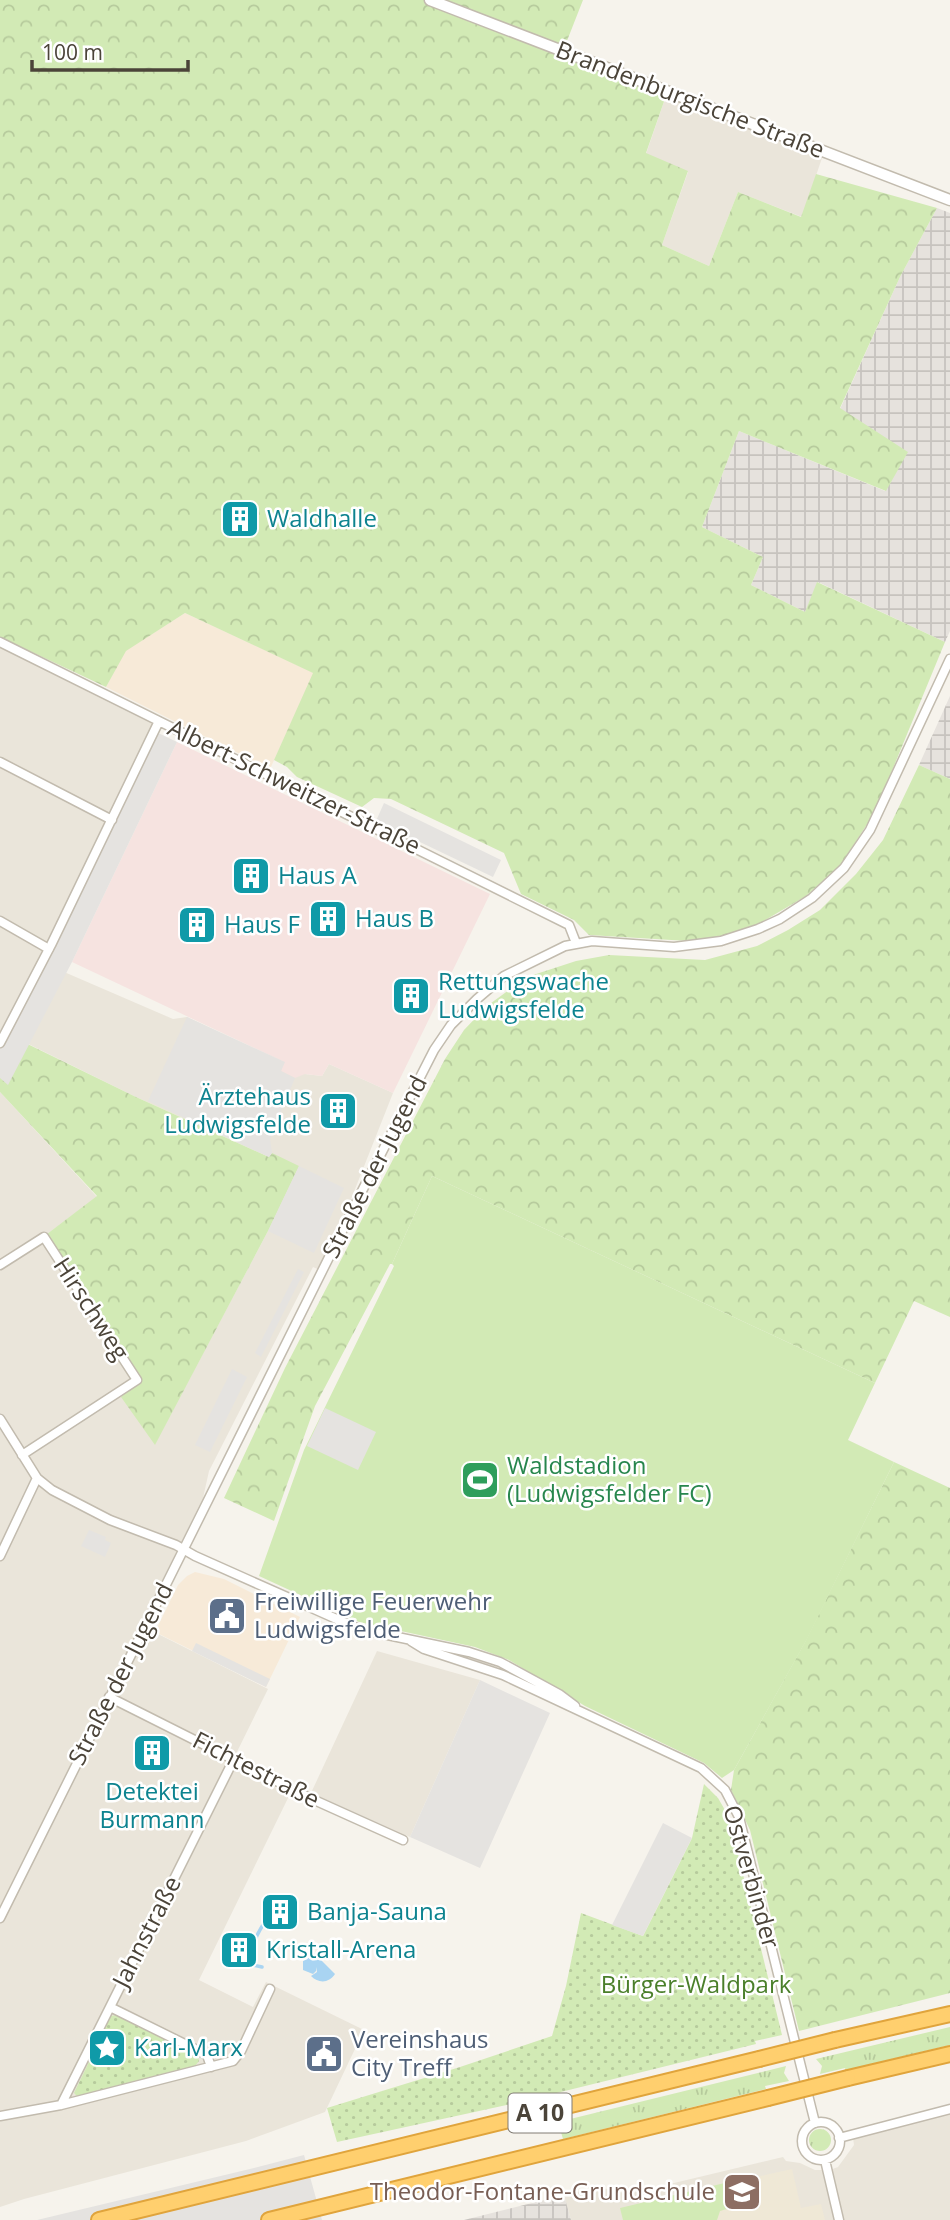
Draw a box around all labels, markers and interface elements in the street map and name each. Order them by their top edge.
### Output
scale bar [32,28,187,72]
street label: Brandenburgische Straße [552,32,830,165]
text: 100 m [42,38,103,66]
building icon: Waldhalle [219,498,261,540]
place label: Waldhalle [267,501,377,534]
street label: Albert-Schweitzer-Straße [163,710,426,861]
building icon: Haus A [230,855,272,897]
place label: Haus A [278,858,357,891]
building icon: Haus B [307,898,349,940]
place label: Haus B [355,901,434,934]
building icon: Haus F [176,904,218,946]
place label: Haus F [224,907,300,940]
place label: Rettungswache Ludwigsfelde [438,964,609,1025]
building icon: Rettungswache Ludwigsfelde [390,975,432,1017]
street label: Straße der Jugend [313,1069,434,1263]
place label: Ärztehaus Ludwigsfelde [164,1079,311,1140]
building icon: Ärztehaus Ludwigsfelde [317,1090,359,1132]
street label: Hirschweg [47,1250,138,1366]
place label: Waldstadion (Ludwigsfelder FC) [507,1448,712,1509]
sports icon: Waldstadion (Ludwigsfelder FC) [459,1459,501,1501]
street label: Straße der Jugend [59,1576,180,1770]
place label: Freiwillige Feuerwehr Ludwigsfelde [254,1584,492,1645]
public building icon: Freiwillige Feuerwehr Ludwigsfelde [206,1595,248,1637]
street label: Fichtestraße [188,1723,326,1815]
building icon: Detektei Burmann [131,1732,173,1774]
place label: Detektei Burmann [99,1774,205,1835]
street label: Ostverbinder [716,1801,789,1952]
street label: Jahnstraße [103,1870,188,1994]
building icon: Banja-Sauna [259,1891,301,1933]
place label: Banja-Sauna [307,1894,447,1927]
building icon: Kristall-Arena [218,1929,260,1971]
place label: Kristall-Arena [266,1932,416,1965]
park label: Bürger-Waldpark [601,1967,792,2000]
place label: Vereinshaus City Treff [351,2022,489,2083]
place icon: Karl-Marx [86,2027,128,2069]
place label: Karl-Marx [134,2030,243,2063]
public building icon: Vereinshaus City Treff [303,2033,345,2075]
road number: A 10 [508,2094,572,2132]
school or university icon: Theodor-Fontane-Grundschule [721,2171,763,2213]
place label: Theodor-Fontane-Grundschule [370,2174,715,2207]

